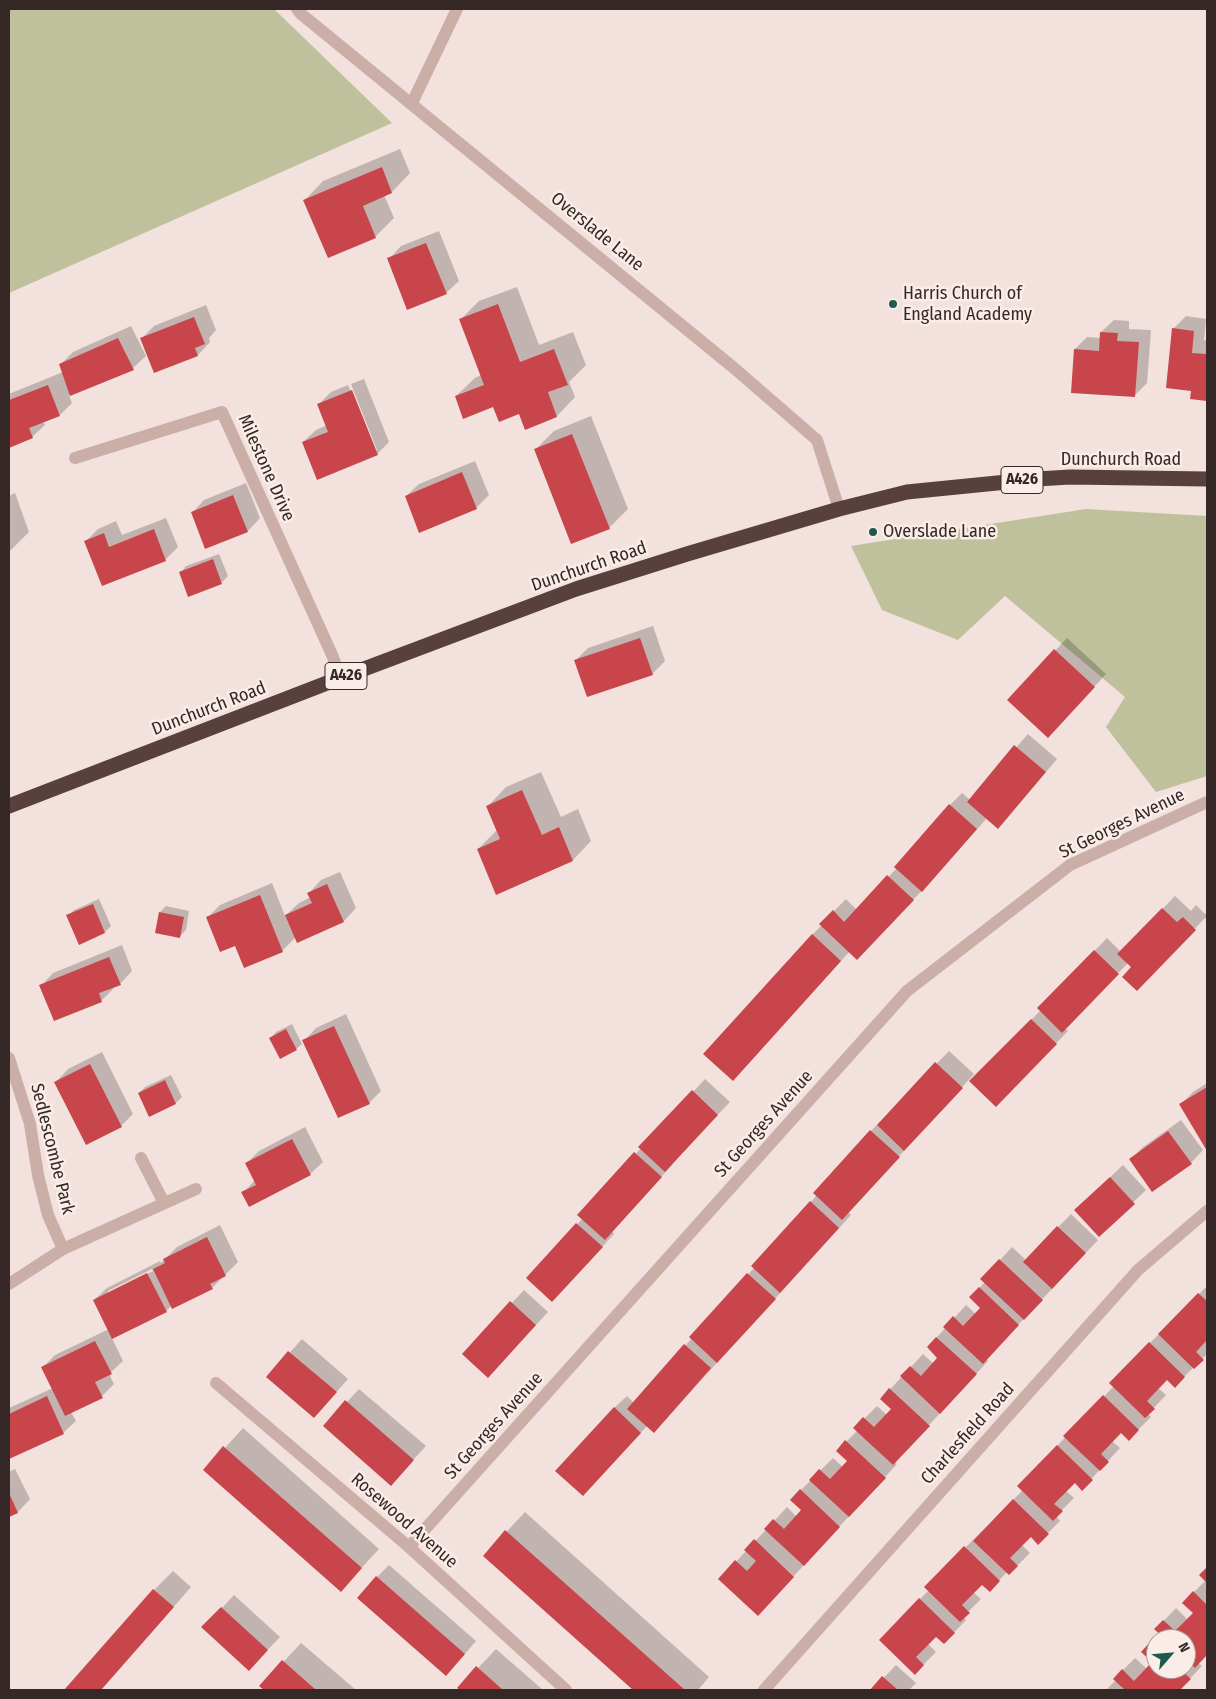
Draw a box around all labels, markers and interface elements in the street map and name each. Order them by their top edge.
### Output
street label: Overslade Lane [546,188,648,276]
place label: Harris Church of England Academy [903,283,1032,326]
marker: Harris Church of England Academy [887,298,899,310]
street label: Milestone Drive [233,411,299,525]
street label: Dunchurch Road [1061,449,1181,471]
road number: A426 [1001,466,1043,494]
place label: Overslade Lane [883,521,996,543]
marker: Overslade Lane [867,526,879,538]
street label: Dunchurch Road [529,537,649,597]
road number: A426 [325,662,367,689]
street label: Dunchurch Road [149,677,269,741]
street label: St Georges Avenue [1056,784,1188,864]
street label: St Georges Avenue [710,1066,818,1182]
street label: Sedlescombe Park [25,1081,79,1217]
street label: St Georges Avenue [440,1368,548,1484]
street label: Charlesfield Road [917,1379,1019,1489]
street label: Rosewood Avenue [346,1469,462,1573]
north arrow [1146,1629,1196,1679]
text: N [1174,1640,1193,1655]

